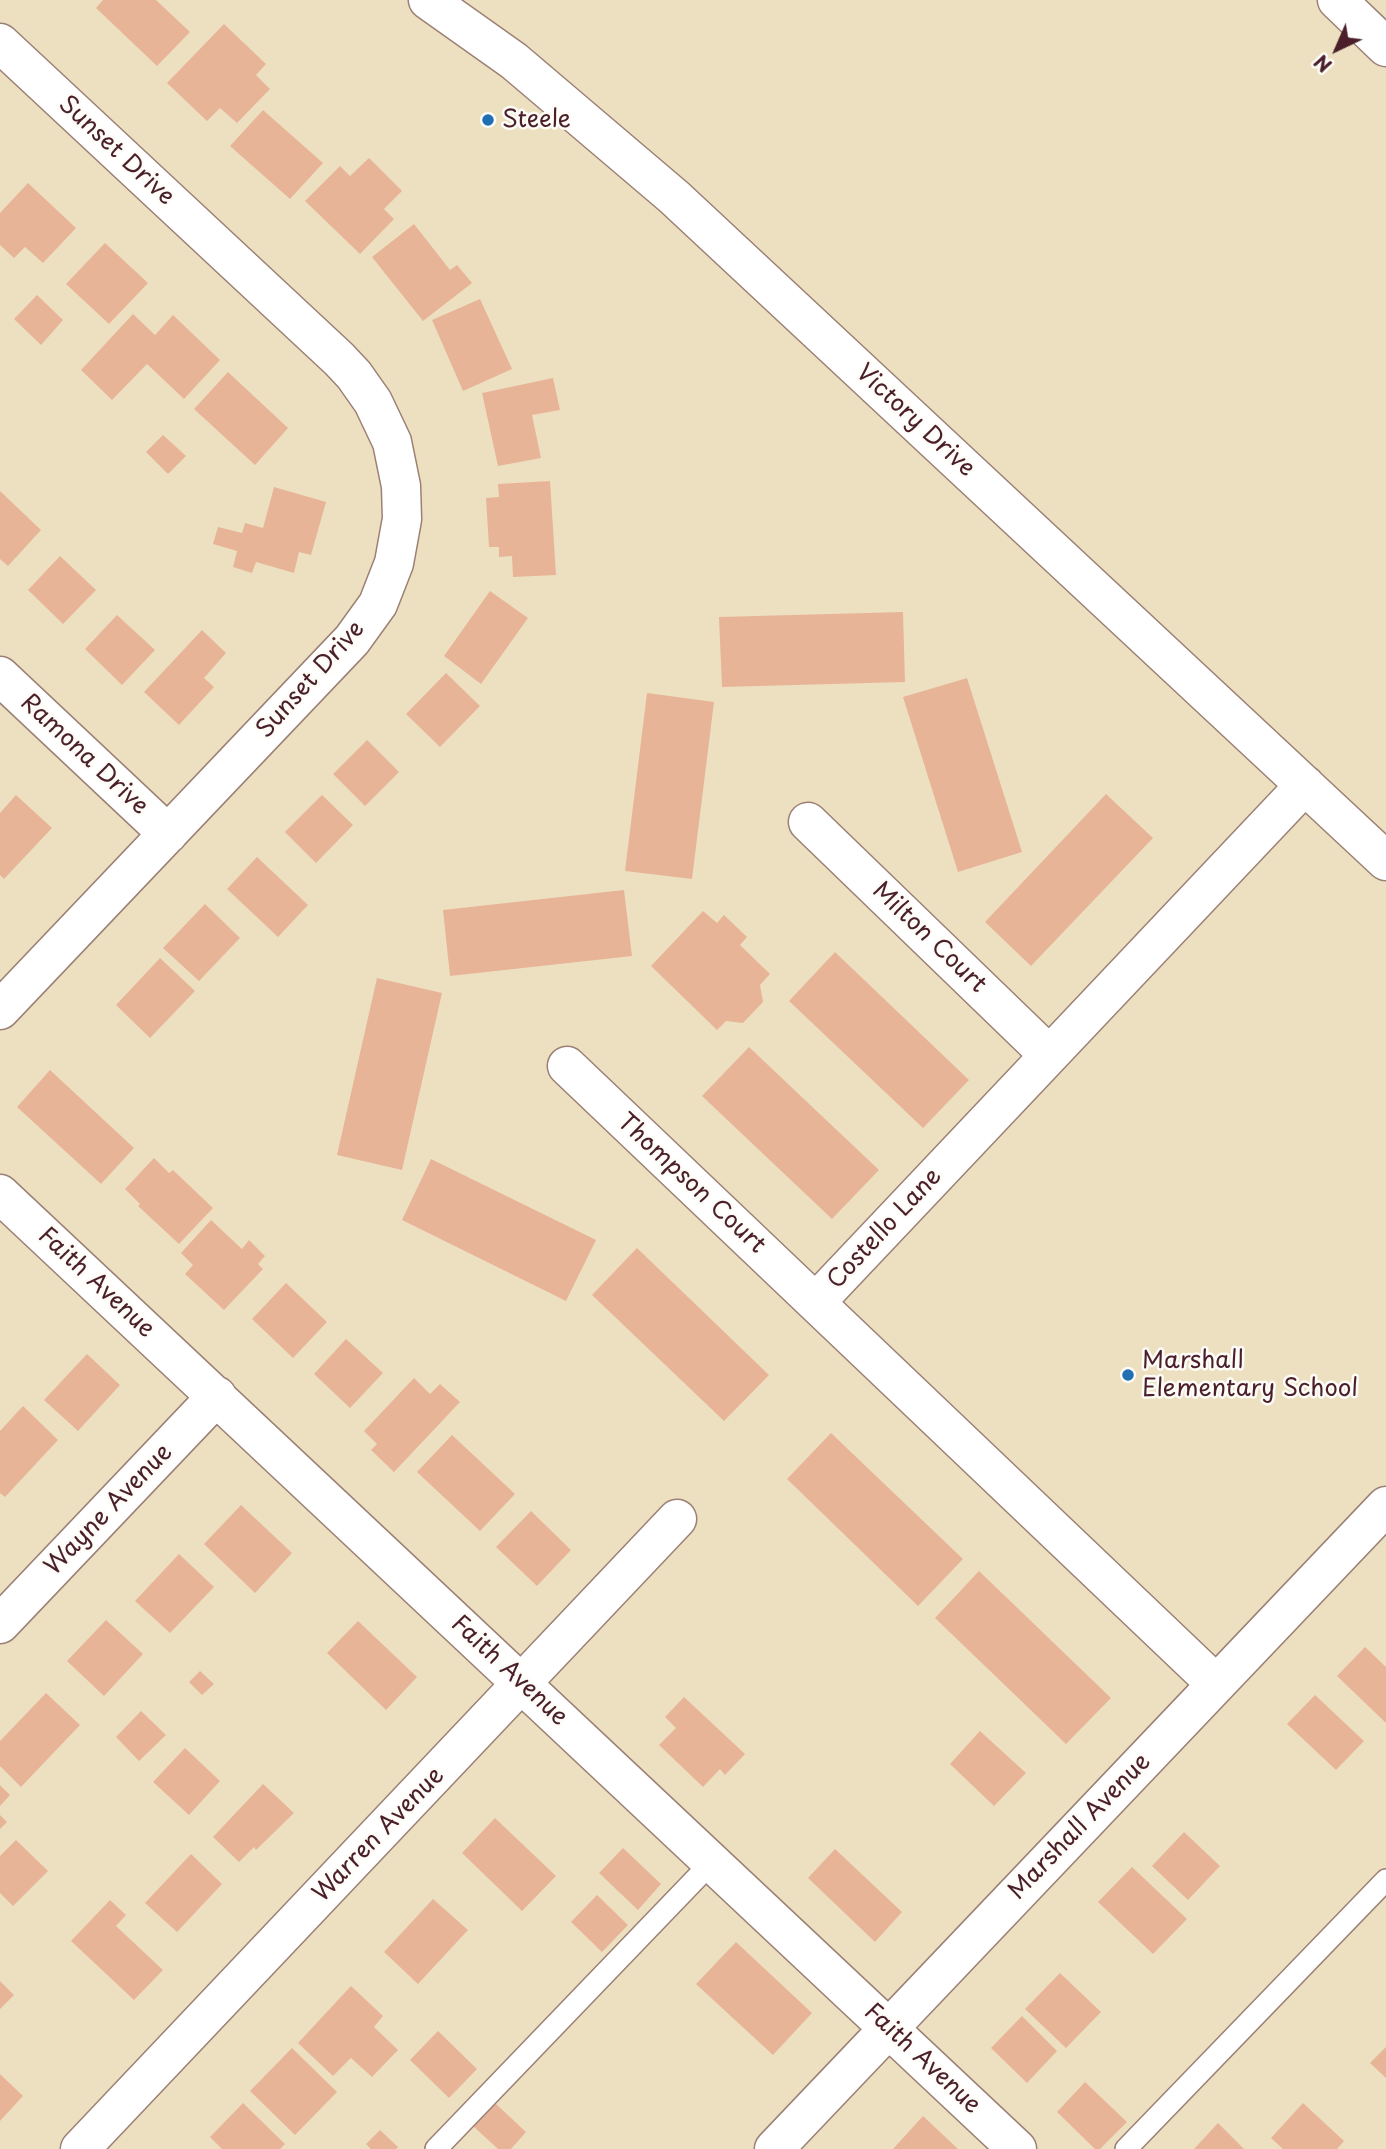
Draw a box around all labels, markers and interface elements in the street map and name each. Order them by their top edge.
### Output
north arrow [1302,14,1372,84]
text: N [1307,49,1338,79]
street label: Sunset Drive [52,90,180,212]
place label: Steele [502,106,571,134]
marker: Steele [480,112,496,128]
street label: Victory Drive [850,359,980,483]
street label: Sunset Drive [251,616,371,744]
street label: Ramona Drive [14,689,154,821]
street label: Milton Court [866,877,992,999]
street label: Thompson Court [611,1108,771,1260]
street label: Costello Lane [822,1163,948,1295]
street label: Faith Avenue [32,1222,160,1344]
place label: Marshall Elementary School [1142,1347,1358,1403]
marker: Marshall Elementary School [1120,1367,1136,1383]
street label: Wayne Avenue [39,1439,179,1581]
street label: Faith Avenue [445,1610,573,1732]
street label: Marshall Avenue [1003,1748,1157,1906]
street label: Warren Avenue [308,1762,450,1908]
street label: Faith Avenue [858,1998,986,2120]

